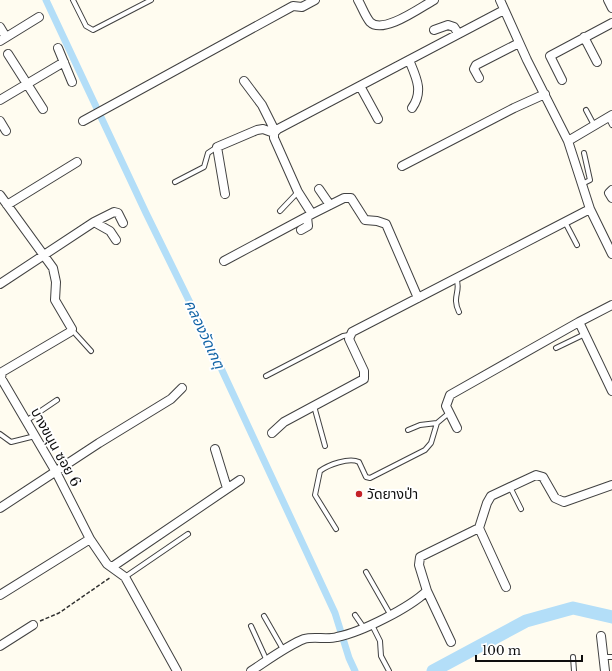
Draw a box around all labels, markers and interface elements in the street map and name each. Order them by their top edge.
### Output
water label: คลองวัดเกตุ [181,296,230,373]
street label: บางขนุน ซอย 6 [27,404,85,490]
place label: วัดยางป่า [367,485,418,503]
marker: วัดยางป่า [354,489,364,499]
scale bar [476,637,582,663]
text: 100 m [482,643,521,658]

